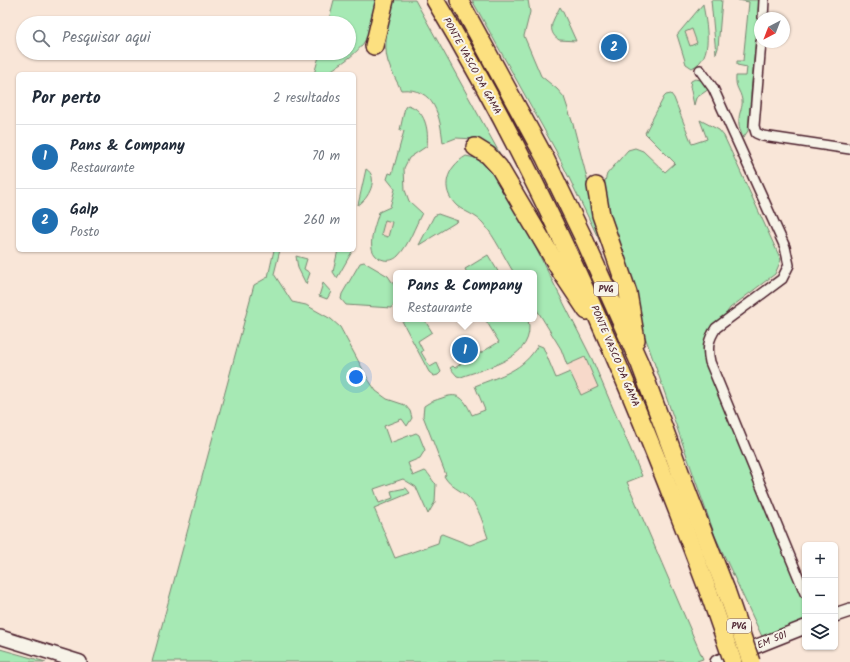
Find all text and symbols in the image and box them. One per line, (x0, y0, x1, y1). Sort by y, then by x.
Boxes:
north arrow (754, 12, 790, 48)
street label: PONTE VASCO DA GAMA (439, 14, 505, 118)
search box (16, 16, 356, 60)
text: Pesquisar aqui (62, 26, 151, 50)
icon: search (30, 27, 52, 49)
pin: 2 (601, 32, 627, 62)
text: Por perto (32, 85, 101, 112)
text: 2 resultados (273, 88, 340, 109)
text: Pans & Company (70, 134, 185, 158)
text: 1 (43, 146, 47, 167)
text: 70 m (312, 146, 340, 167)
text: Restaurante (70, 158, 135, 179)
text: Galp (70, 198, 99, 222)
text: 2 (41, 210, 49, 231)
text: 260 m (303, 210, 340, 231)
text: Posto (70, 222, 99, 243)
popup (393, 270, 537, 322)
text: Pans & Company (408, 274, 522, 298)
road number: PVG (594, 282, 618, 296)
text: Restaurante (408, 298, 472, 319)
street label: PONTE VASCO DA GAMA (586, 303, 644, 409)
pin: 1 (452, 335, 478, 365)
your location (346, 367, 366, 387)
map controls (802, 542, 838, 650)
button: + (802, 542, 838, 578)
button: − (802, 578, 838, 614)
button: layers (802, 614, 838, 650)
road number: PVG (727, 619, 751, 633)
street label: EM 501 (755, 627, 789, 653)

